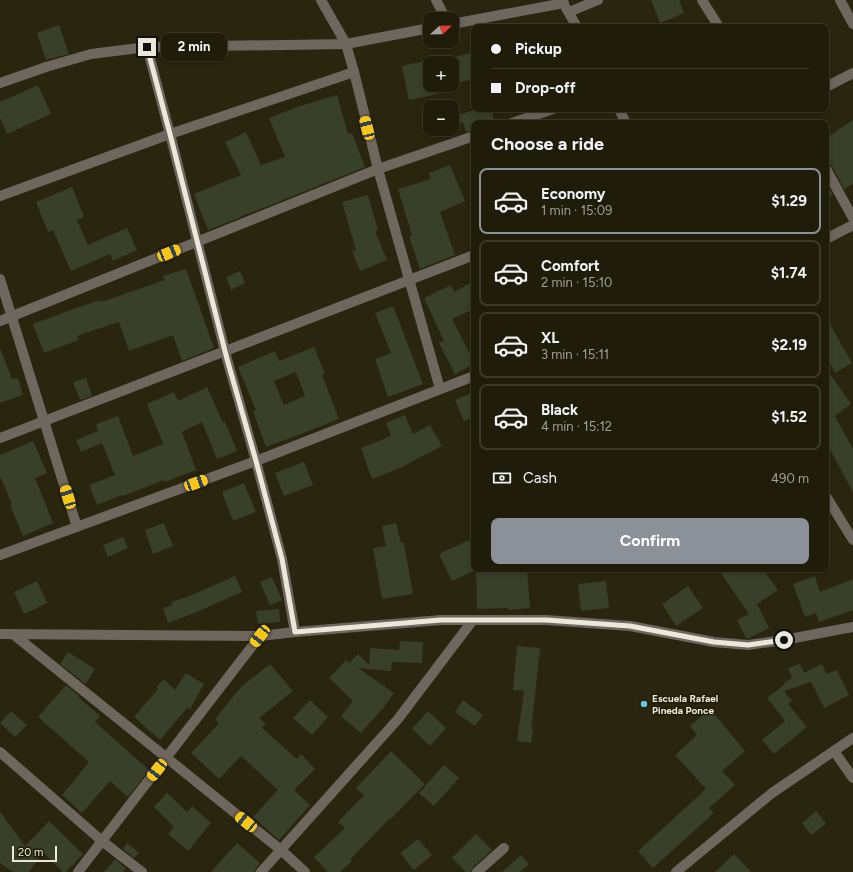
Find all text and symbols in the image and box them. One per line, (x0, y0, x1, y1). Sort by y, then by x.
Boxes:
north arrow (423, 12, 459, 48)
map controls (423, 12, 459, 136)
callout: 2 min (161, 33, 227, 61)
route end (138, 38, 156, 56)
text: 2 min (178, 39, 210, 54)
text: Pickup (515, 40, 562, 58)
button: + (423, 56, 459, 92)
text: Drop-off (515, 79, 576, 97)
button: − (423, 100, 459, 136)
car (358, 115, 376, 141)
text: Choose a ride (491, 133, 604, 155)
icon: car (493, 183, 529, 219)
text: Economy (541, 185, 606, 203)
text: $1.29 (771, 192, 807, 210)
text: 1 min · 15:09 (541, 203, 612, 218)
car (156, 243, 182, 263)
icon: car (493, 255, 529, 291)
text: Comfort (541, 257, 600, 275)
text: $1.74 (771, 264, 807, 282)
text: 2 min · 15:10 (541, 275, 612, 290)
icon: car (493, 327, 529, 363)
text: XL (541, 329, 559, 347)
text: $2.19 (771, 336, 807, 354)
text: 3 min · 15:11 (541, 347, 609, 362)
icon: car (493, 399, 529, 435)
text: Black (541, 401, 578, 419)
text: $1.52 (771, 408, 807, 426)
text: 4 min · 15:12 (541, 419, 612, 434)
icon: cash (491, 467, 513, 489)
text: Cash (523, 469, 557, 487)
text: 490 m (771, 471, 809, 486)
car (183, 473, 209, 493)
car (59, 484, 77, 510)
button: Confirm (491, 518, 809, 564)
car (248, 623, 272, 649)
route start (775, 631, 793, 649)
place label: Escuela Rafael Pineda Ponce (652, 692, 718, 717)
marker: Escuela Rafael Pineda Ponce (639, 699, 649, 709)
car (145, 757, 169, 783)
car (233, 810, 259, 834)
scale bar (12, 844, 57, 863)
text: 20 m (18, 846, 43, 859)

